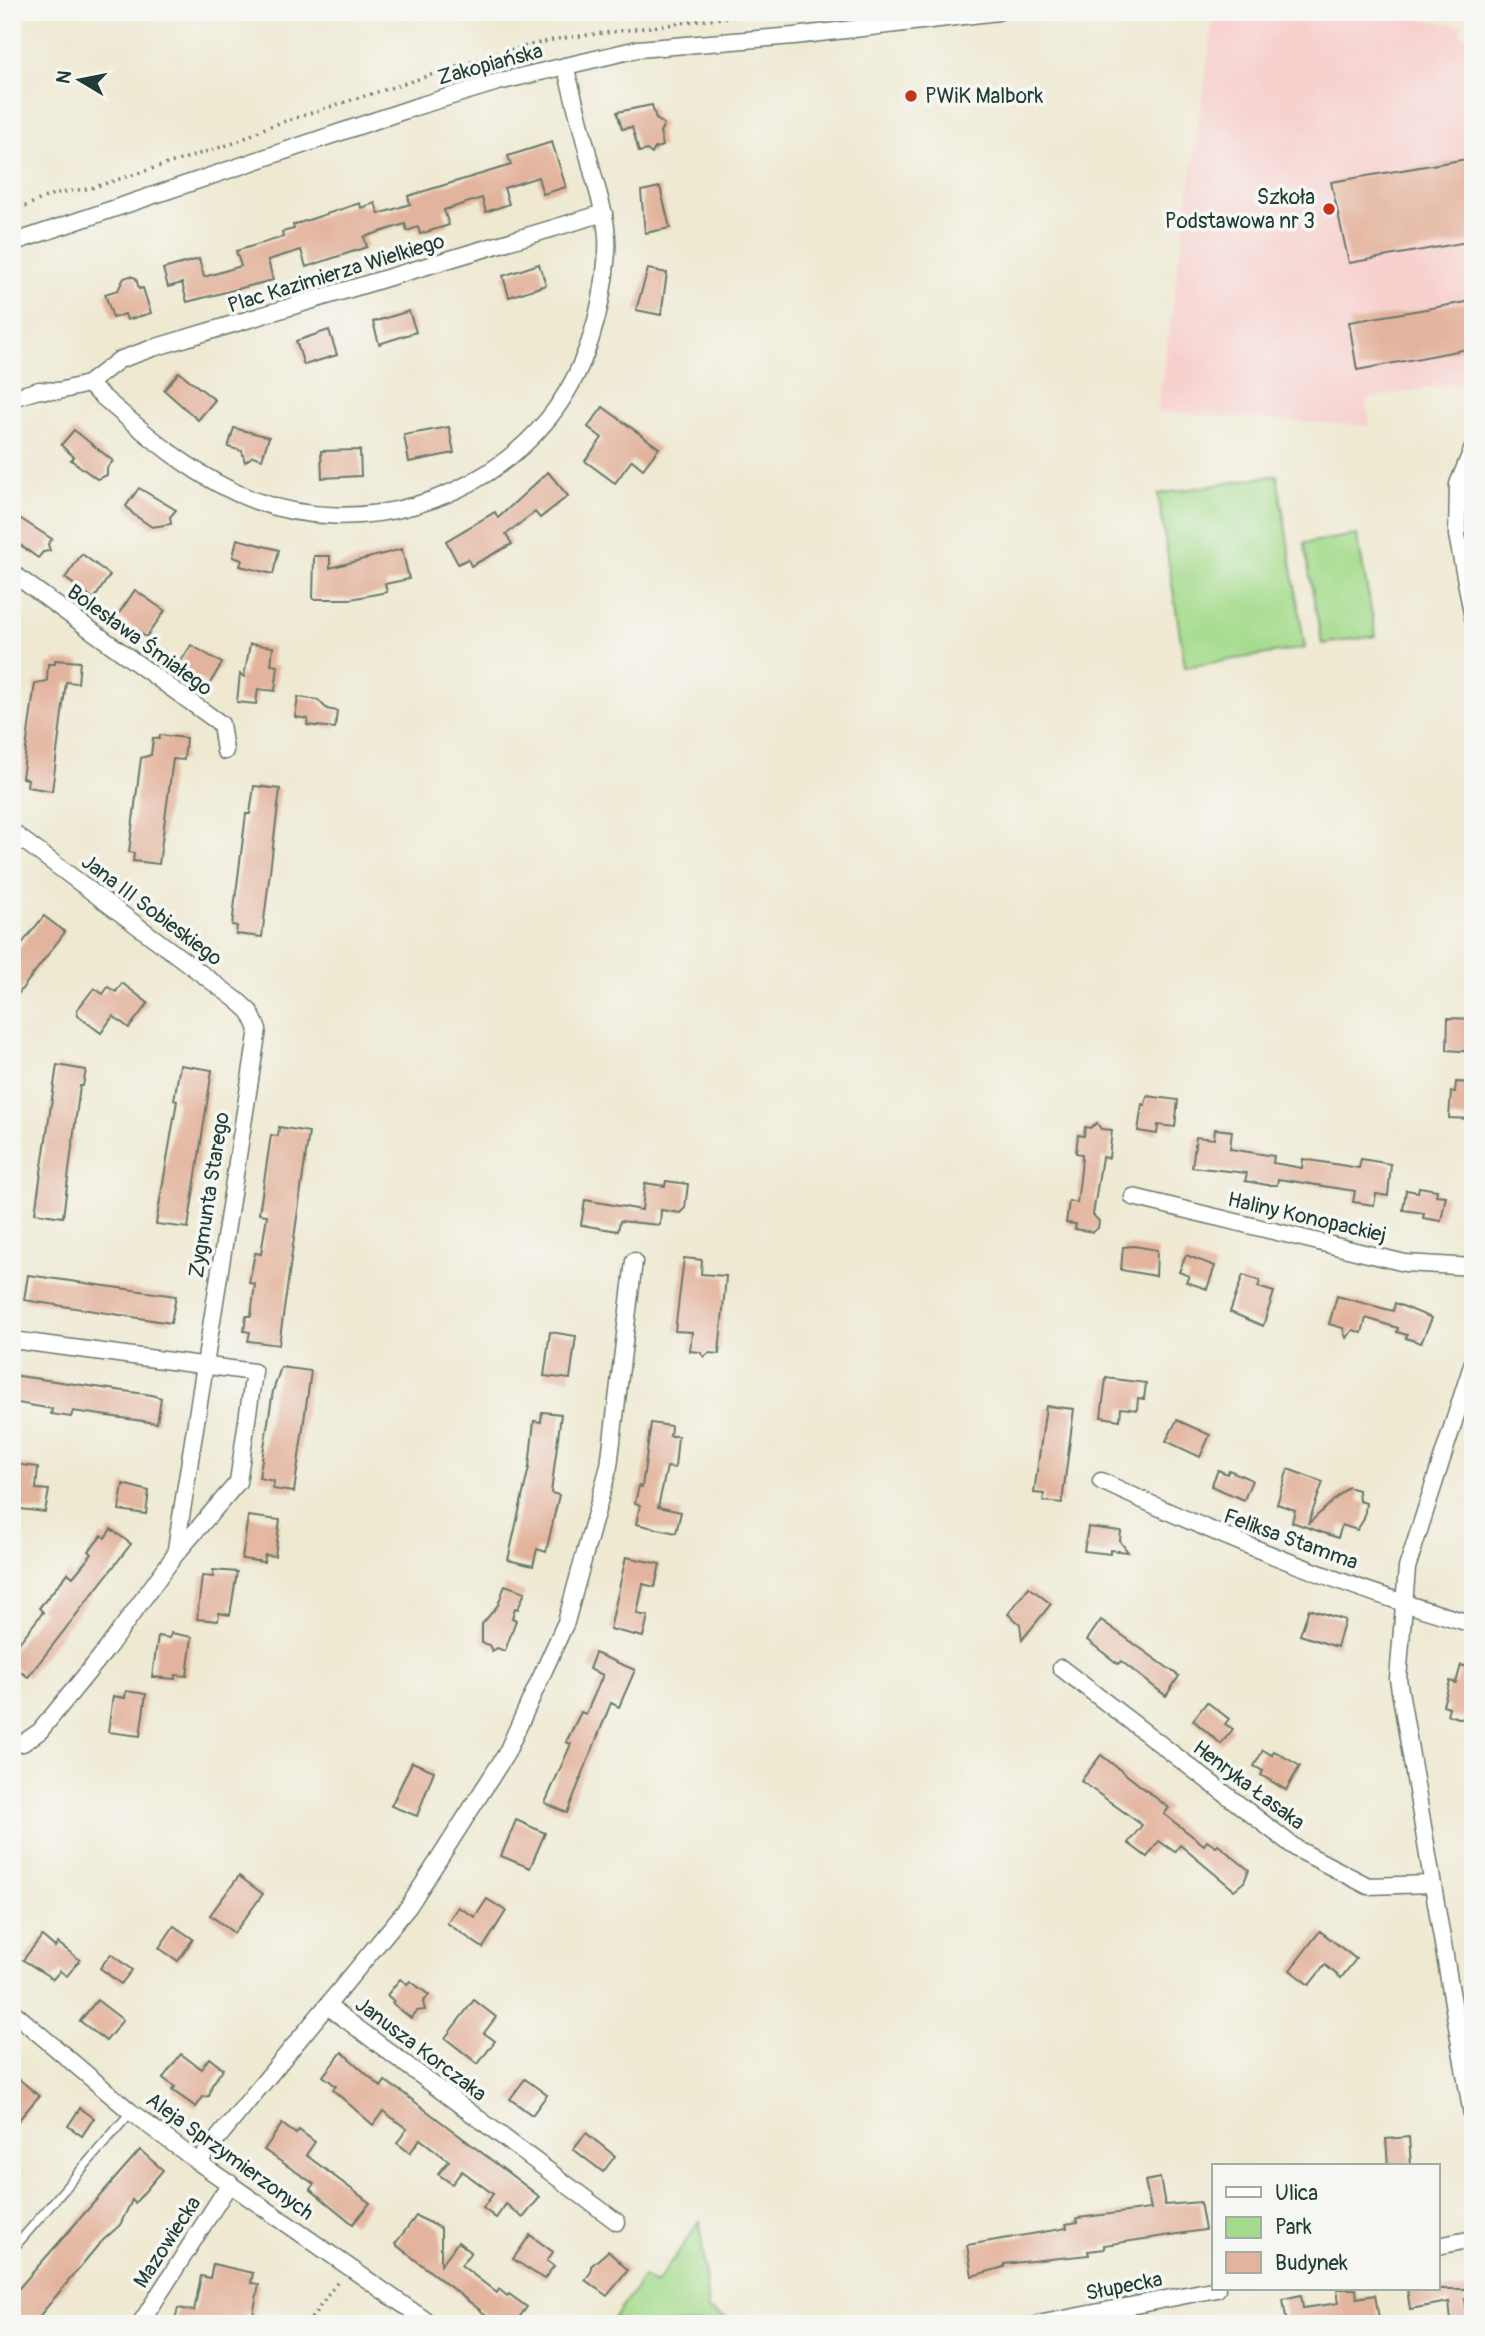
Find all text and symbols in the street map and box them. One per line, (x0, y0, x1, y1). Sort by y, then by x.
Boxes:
street label: Zakopiańska (435, 37, 546, 91)
north arrow (46, 46, 116, 116)
text: N (51, 69, 77, 86)
place label: PWiK Malbork (925, 83, 1043, 110)
marker: PWiK Malbork (903, 88, 919, 104)
place label: Szkoła Podstawowa nr 3 (1165, 184, 1315, 235)
marker: Szkoła Podstawowa nr 3 (1321, 201, 1337, 217)
street label: Plac Kazimierza Wielkiego (224, 228, 448, 319)
street label: Bolesława Śmiałego (62, 579, 218, 702)
street label: Jana III Sobieskiego (76, 849, 228, 972)
street label: Zygmunta Starego (183, 1110, 236, 1280)
street label: Haliny Konopackiej (1225, 1186, 1389, 1249)
street label: Feliksa Stamma (1220, 1503, 1362, 1576)
street label: Henryka Łasaka (1187, 1735, 1310, 1836)
street label: Janusza Korczaka (350, 1991, 492, 2108)
street label: Aleja Sprzymierzonych (141, 2086, 319, 2226)
legend (1212, 2164, 1440, 2290)
text: Ulica (1275, 2180, 1318, 2207)
street label: Mazowiecka (128, 2191, 207, 2293)
text: Park (1275, 2214, 1312, 2241)
text: Budynek (1275, 2250, 1348, 2277)
street label: Słupecka (1084, 2266, 1165, 2307)

